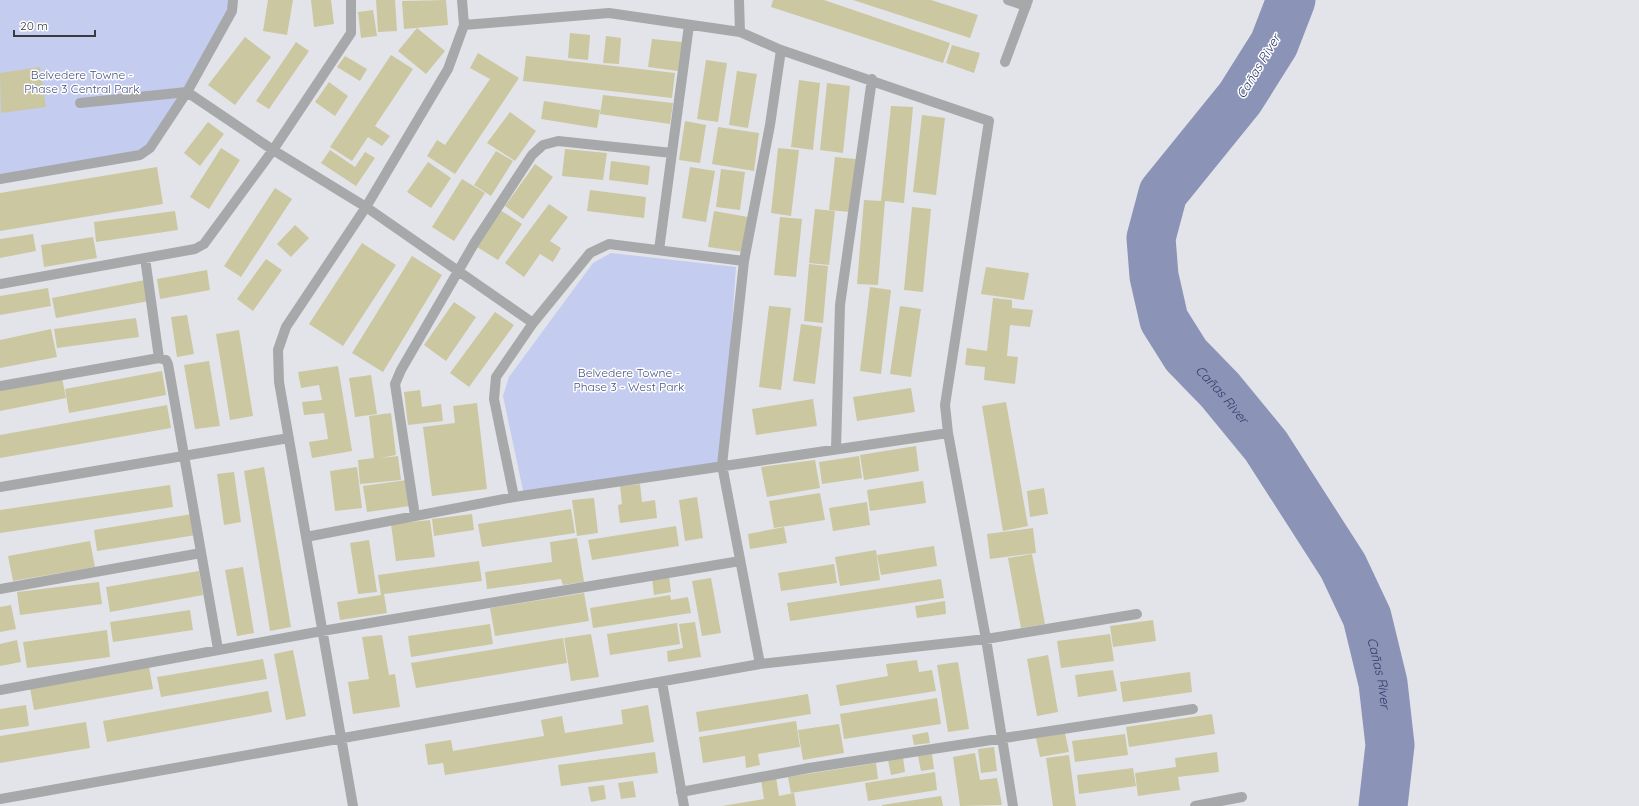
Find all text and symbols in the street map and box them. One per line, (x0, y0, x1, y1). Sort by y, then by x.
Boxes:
scale bar (14, 12, 95, 38)
text: 20 m (20, 18, 48, 33)
water label: Cañas River (1233, 29, 1284, 101)
park label: Belvedere Towne - Phase 3 Central Park (24, 67, 140, 96)
water label: Cañas River (1192, 362, 1253, 428)
park label: Belvedere Towne - Phase 3 - West Park (573, 365, 685, 394)
water label: Cañas River (1364, 636, 1394, 711)

